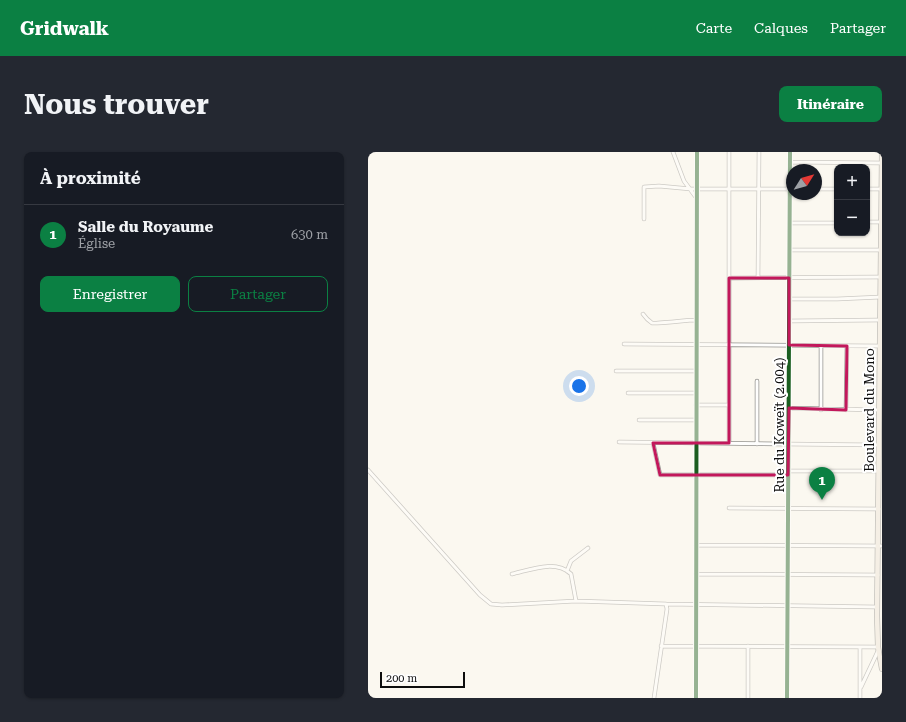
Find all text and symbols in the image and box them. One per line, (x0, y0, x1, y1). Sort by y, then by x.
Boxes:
text: Gridwalk (20, 17, 109, 40)
text: Carte (696, 20, 732, 36)
text: Calques (754, 20, 808, 36)
text: Partager (830, 20, 886, 36)
button: Itinéraire (779, 86, 882, 122)
text: Nous trouver (24, 88, 209, 121)
north arrow (786, 164, 822, 200)
map controls (834, 164, 870, 236)
button: + (834, 164, 870, 200)
text: À proximité (40, 168, 141, 188)
button: − (834, 200, 870, 236)
text: Salle du Royaume (78, 218, 213, 236)
text: 1 (49, 227, 57, 242)
text: 630 m (291, 227, 328, 242)
text: Église (78, 236, 115, 251)
button: Enregistrer (40, 276, 180, 312)
button: Partager (188, 276, 328, 312)
street label: Boulevard du Mono (862, 348, 877, 472)
street label: Rue du Koweït (2.004) (772, 358, 787, 492)
your location (569, 376, 589, 396)
pin: 1 (809, 467, 835, 500)
scale bar (380, 670, 465, 689)
text: 200 m (386, 672, 417, 685)

